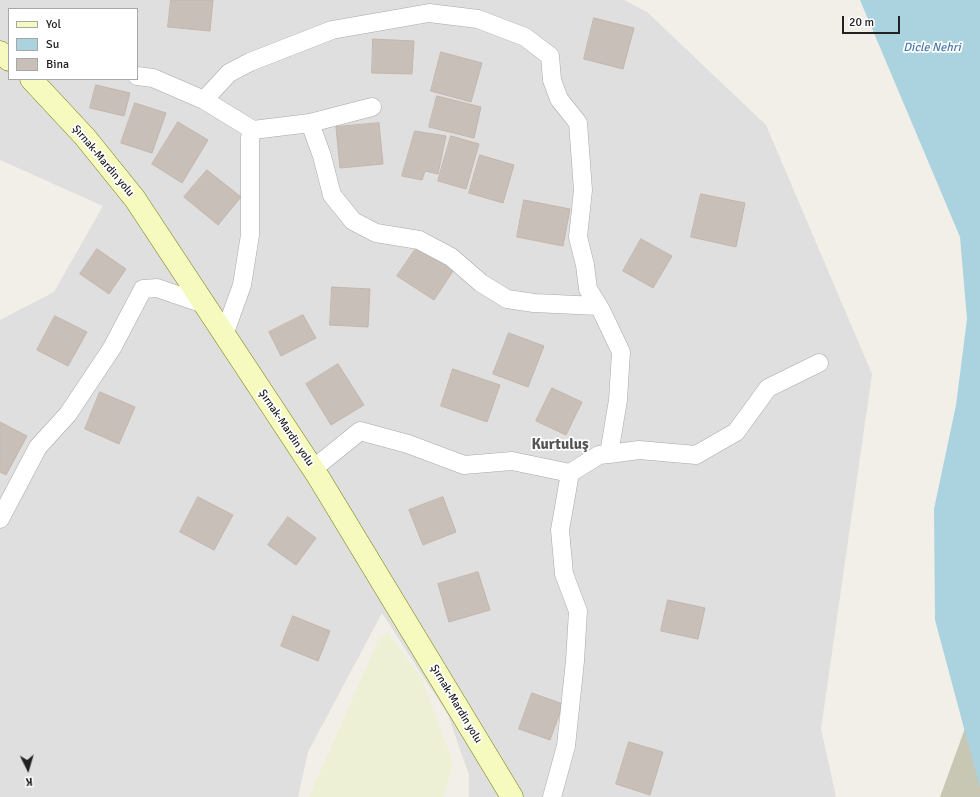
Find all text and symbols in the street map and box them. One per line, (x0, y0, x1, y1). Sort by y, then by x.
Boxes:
legend (8, 8, 138, 80)
scale bar (844, 8, 902, 34)
text: 20 m (849, 15, 874, 30)
text: Yol (46, 17, 61, 32)
text: Su (46, 37, 59, 52)
water label: Dicle Nehri (903, 41, 961, 55)
text: Bina (46, 57, 69, 72)
street label: Şırnak-Mardin yolu (69, 123, 137, 199)
street label: Şırnak-Mardin yolu (256, 387, 316, 469)
district label: Kurtuluş (531, 436, 589, 454)
street label: Şırnak-Mardin yolu (427, 662, 485, 746)
north arrow (8, 749, 48, 789)
text: K (25, 775, 33, 788)

